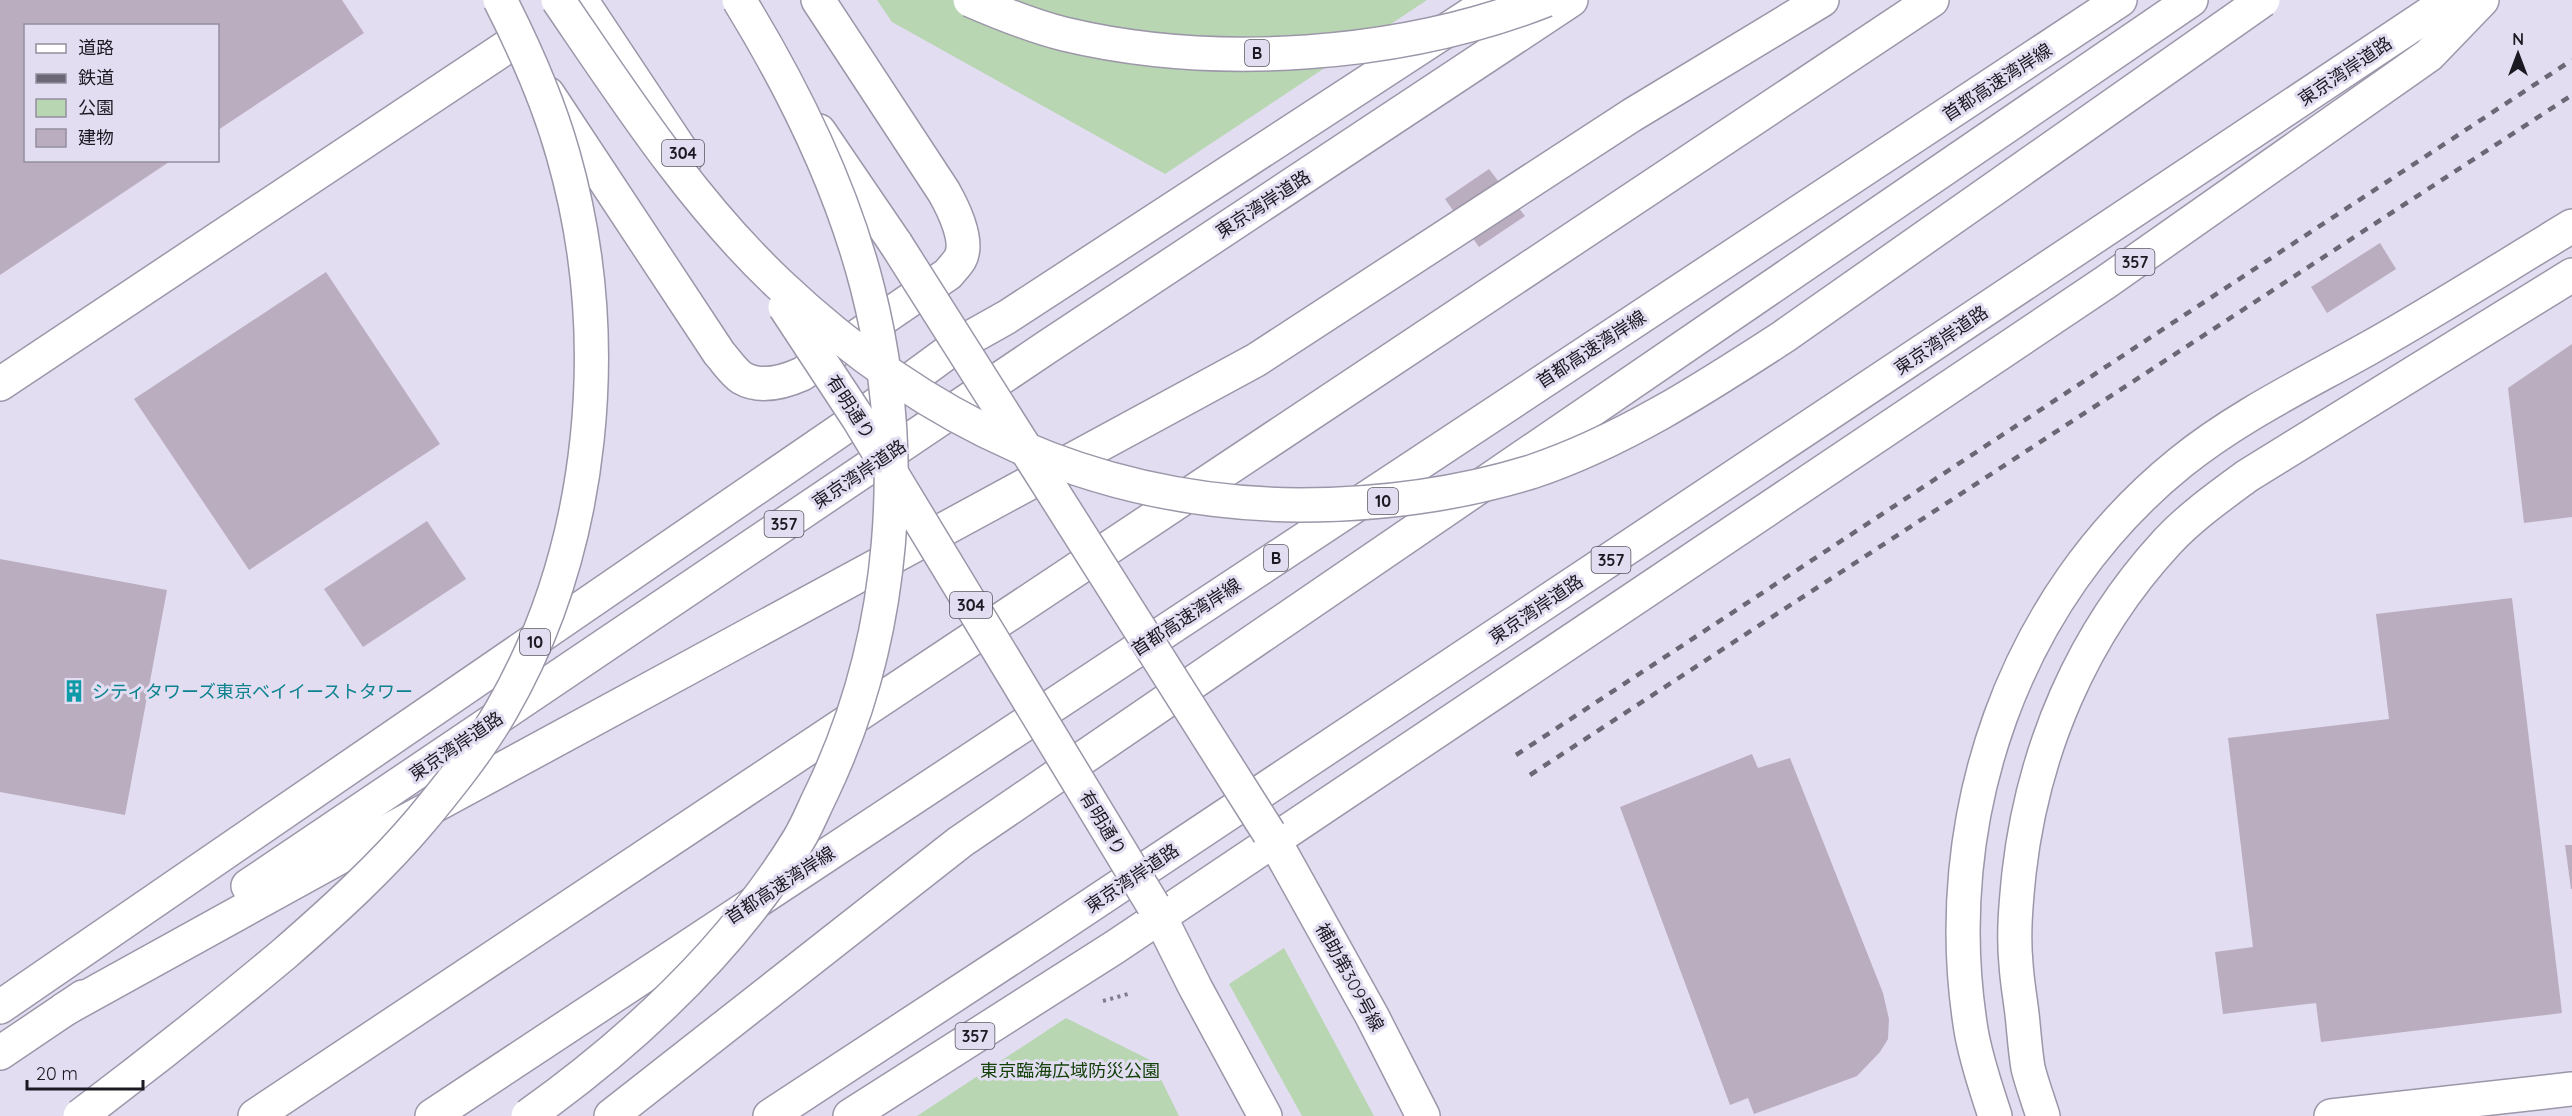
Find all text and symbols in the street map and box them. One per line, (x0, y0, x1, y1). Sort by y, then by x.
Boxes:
legend (24, 24, 219, 162)
north arrow (2488, 24, 2548, 84)
text: N (2512, 29, 2524, 49)
street label: 東京湾岸道路 (2294, 31, 2396, 111)
text: 道路 (78, 36, 114, 59)
street label: 首都高速湾岸線 (1938, 38, 2056, 126)
road number: B (1245, 40, 1269, 66)
text: 鉄道 (78, 66, 114, 89)
text: 公園 (78, 96, 114, 119)
text: 建物 (78, 126, 114, 149)
road number: 304 (662, 140, 704, 166)
street label: 東京湾岸道路 (1211, 165, 1315, 243)
road number: 357 (2116, 249, 2154, 275)
street label: 東京湾岸道路 (1890, 300, 1992, 380)
street label: 首都高速湾岸線 (1532, 305, 1650, 393)
street label: 有明通り (822, 371, 880, 443)
street label: 東京湾岸道路 (808, 434, 910, 514)
road number: 10 (1368, 488, 1398, 514)
road number: 357 (764, 511, 804, 537)
road number: B (1264, 545, 1288, 571)
road number: 357 (1592, 547, 1630, 573)
street label: 東京湾岸道路 (1485, 569, 1587, 649)
street label: 首都高速湾岸線 (1127, 573, 1245, 661)
road number: 304 (950, 592, 992, 618)
road number: 10 (520, 629, 550, 655)
building icon: シティタワーズ東京ベイイーストタワー (61, 678, 87, 704)
place label: シティタワーズ東京ベイイーストタワー (92, 680, 413, 703)
street label: 東京湾岸道路 (405, 706, 507, 786)
street label: 有明通り (1075, 786, 1131, 860)
street label: 東京湾岸道路 (1081, 838, 1183, 918)
street label: 首都高速湾岸線 (721, 841, 839, 929)
street label: 補助第309号線 (1311, 919, 1389, 1035)
road number: 357 (956, 1023, 994, 1049)
scale bar (27, 1053, 142, 1091)
park label: 東京臨海広域防災公園 (980, 1059, 1160, 1082)
text: 20 m (36, 1062, 78, 1085)

